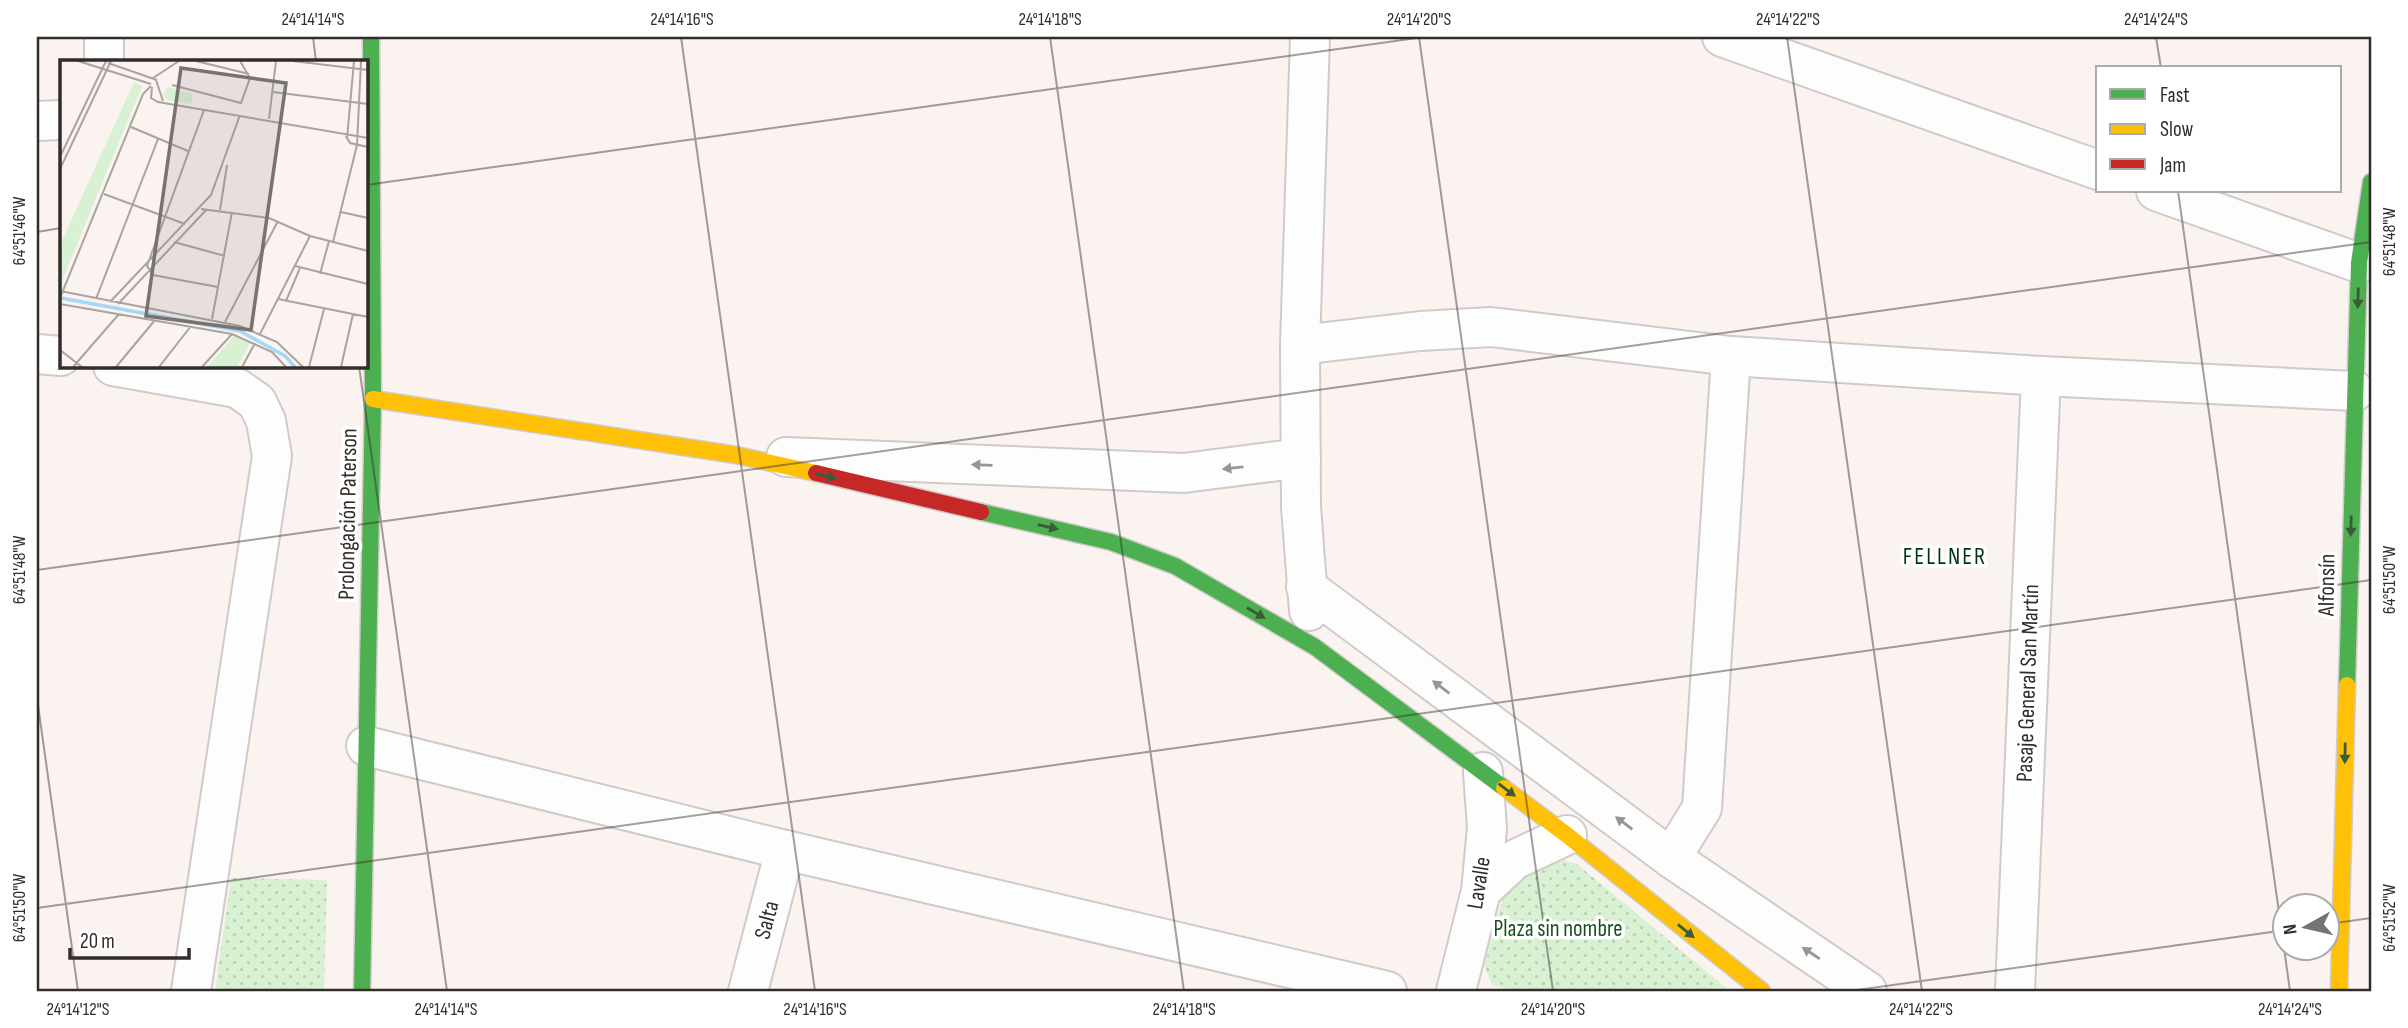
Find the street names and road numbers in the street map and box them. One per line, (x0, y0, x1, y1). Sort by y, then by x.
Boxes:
street label: Prolongación Paterson (333, 428, 363, 600)
street label: Alfonsín (2312, 554, 2342, 617)
street label: Pasaje General San Martín (2011, 584, 2045, 782)
street label: Lavalle (1461, 855, 1497, 911)
street label: Salta (748, 898, 786, 942)

